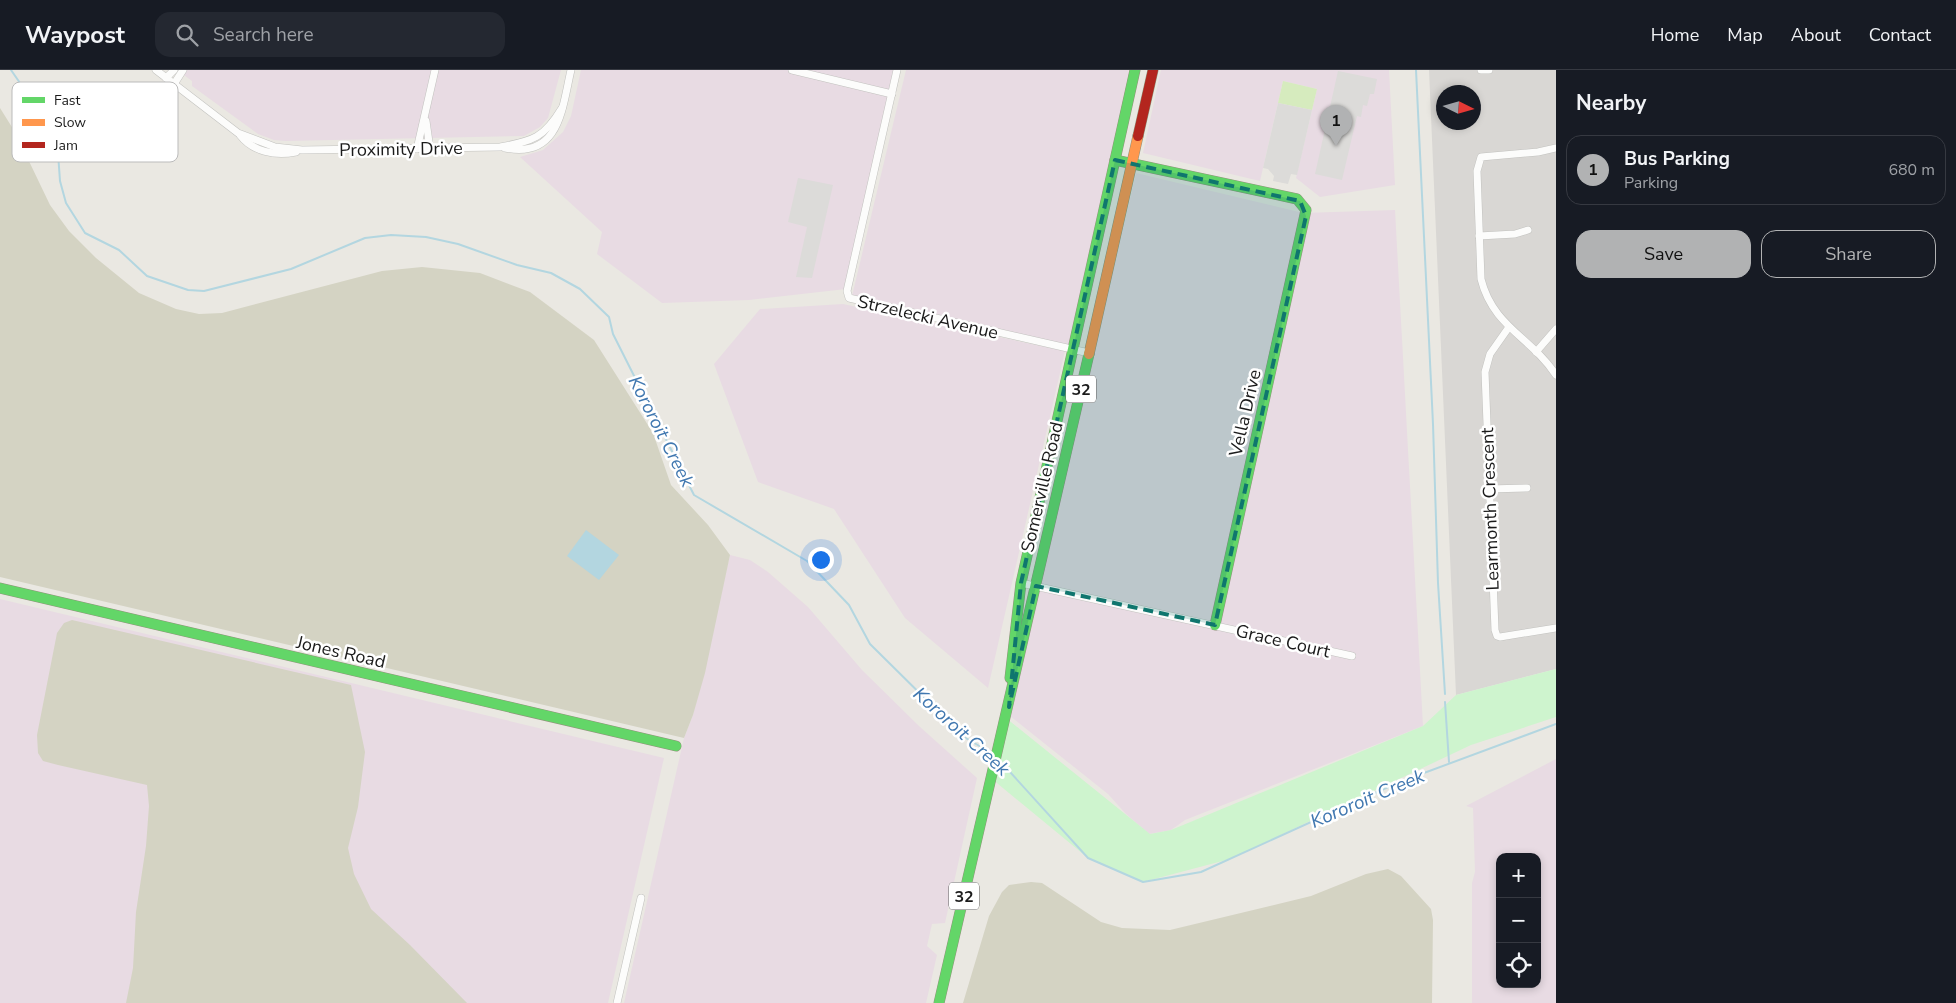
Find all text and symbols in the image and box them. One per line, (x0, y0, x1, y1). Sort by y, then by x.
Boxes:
search box (155, 12, 505, 57)
text: Waypost (25, 19, 125, 51)
icon: search (173, 21, 201, 49)
text: Search here (213, 22, 314, 48)
text: Home (1651, 23, 1699, 47)
text: Map (1727, 23, 1763, 47)
text: About (1791, 23, 1841, 47)
text: Contact (1869, 23, 1931, 47)
legend (12, 82, 178, 162)
north arrow (1436, 85, 1481, 130)
text: Nearby (1576, 89, 1646, 117)
text: Fast (54, 91, 80, 110)
pin: 1 (1320, 105, 1352, 146)
text: Slow (54, 113, 86, 132)
text: Jam (53, 136, 78, 155)
street label: Proximity Drive (339, 136, 463, 162)
text: Bus Parking (1624, 146, 1730, 172)
text: 1 (1588, 159, 1598, 181)
text: 680 m (1888, 159, 1935, 181)
text: Parking (1624, 172, 1678, 194)
button: Save (1576, 230, 1751, 278)
button: Share (1761, 230, 1936, 278)
street label: Strzelecki Avenue (855, 289, 1001, 345)
street label: Vella Drive (1223, 367, 1267, 460)
water label: Kororoit Creek (622, 371, 701, 492)
road number: 32 (1066, 376, 1096, 402)
street label: Somerville Road (1015, 419, 1069, 555)
street label: Learmonth Crescent (1475, 426, 1505, 591)
your location (808, 547, 834, 573)
street label: Grace Court (1233, 618, 1333, 664)
street label: Jones Road (293, 630, 388, 674)
water label: Kororoit Creek (907, 681, 1016, 782)
water label: Kororoit Creek (1306, 763, 1429, 835)
map controls (1496, 853, 1541, 988)
button: + (1496, 853, 1541, 898)
road number: 32 (949, 882, 979, 909)
button: − (1496, 898, 1541, 943)
button: locate (1496, 943, 1541, 988)

